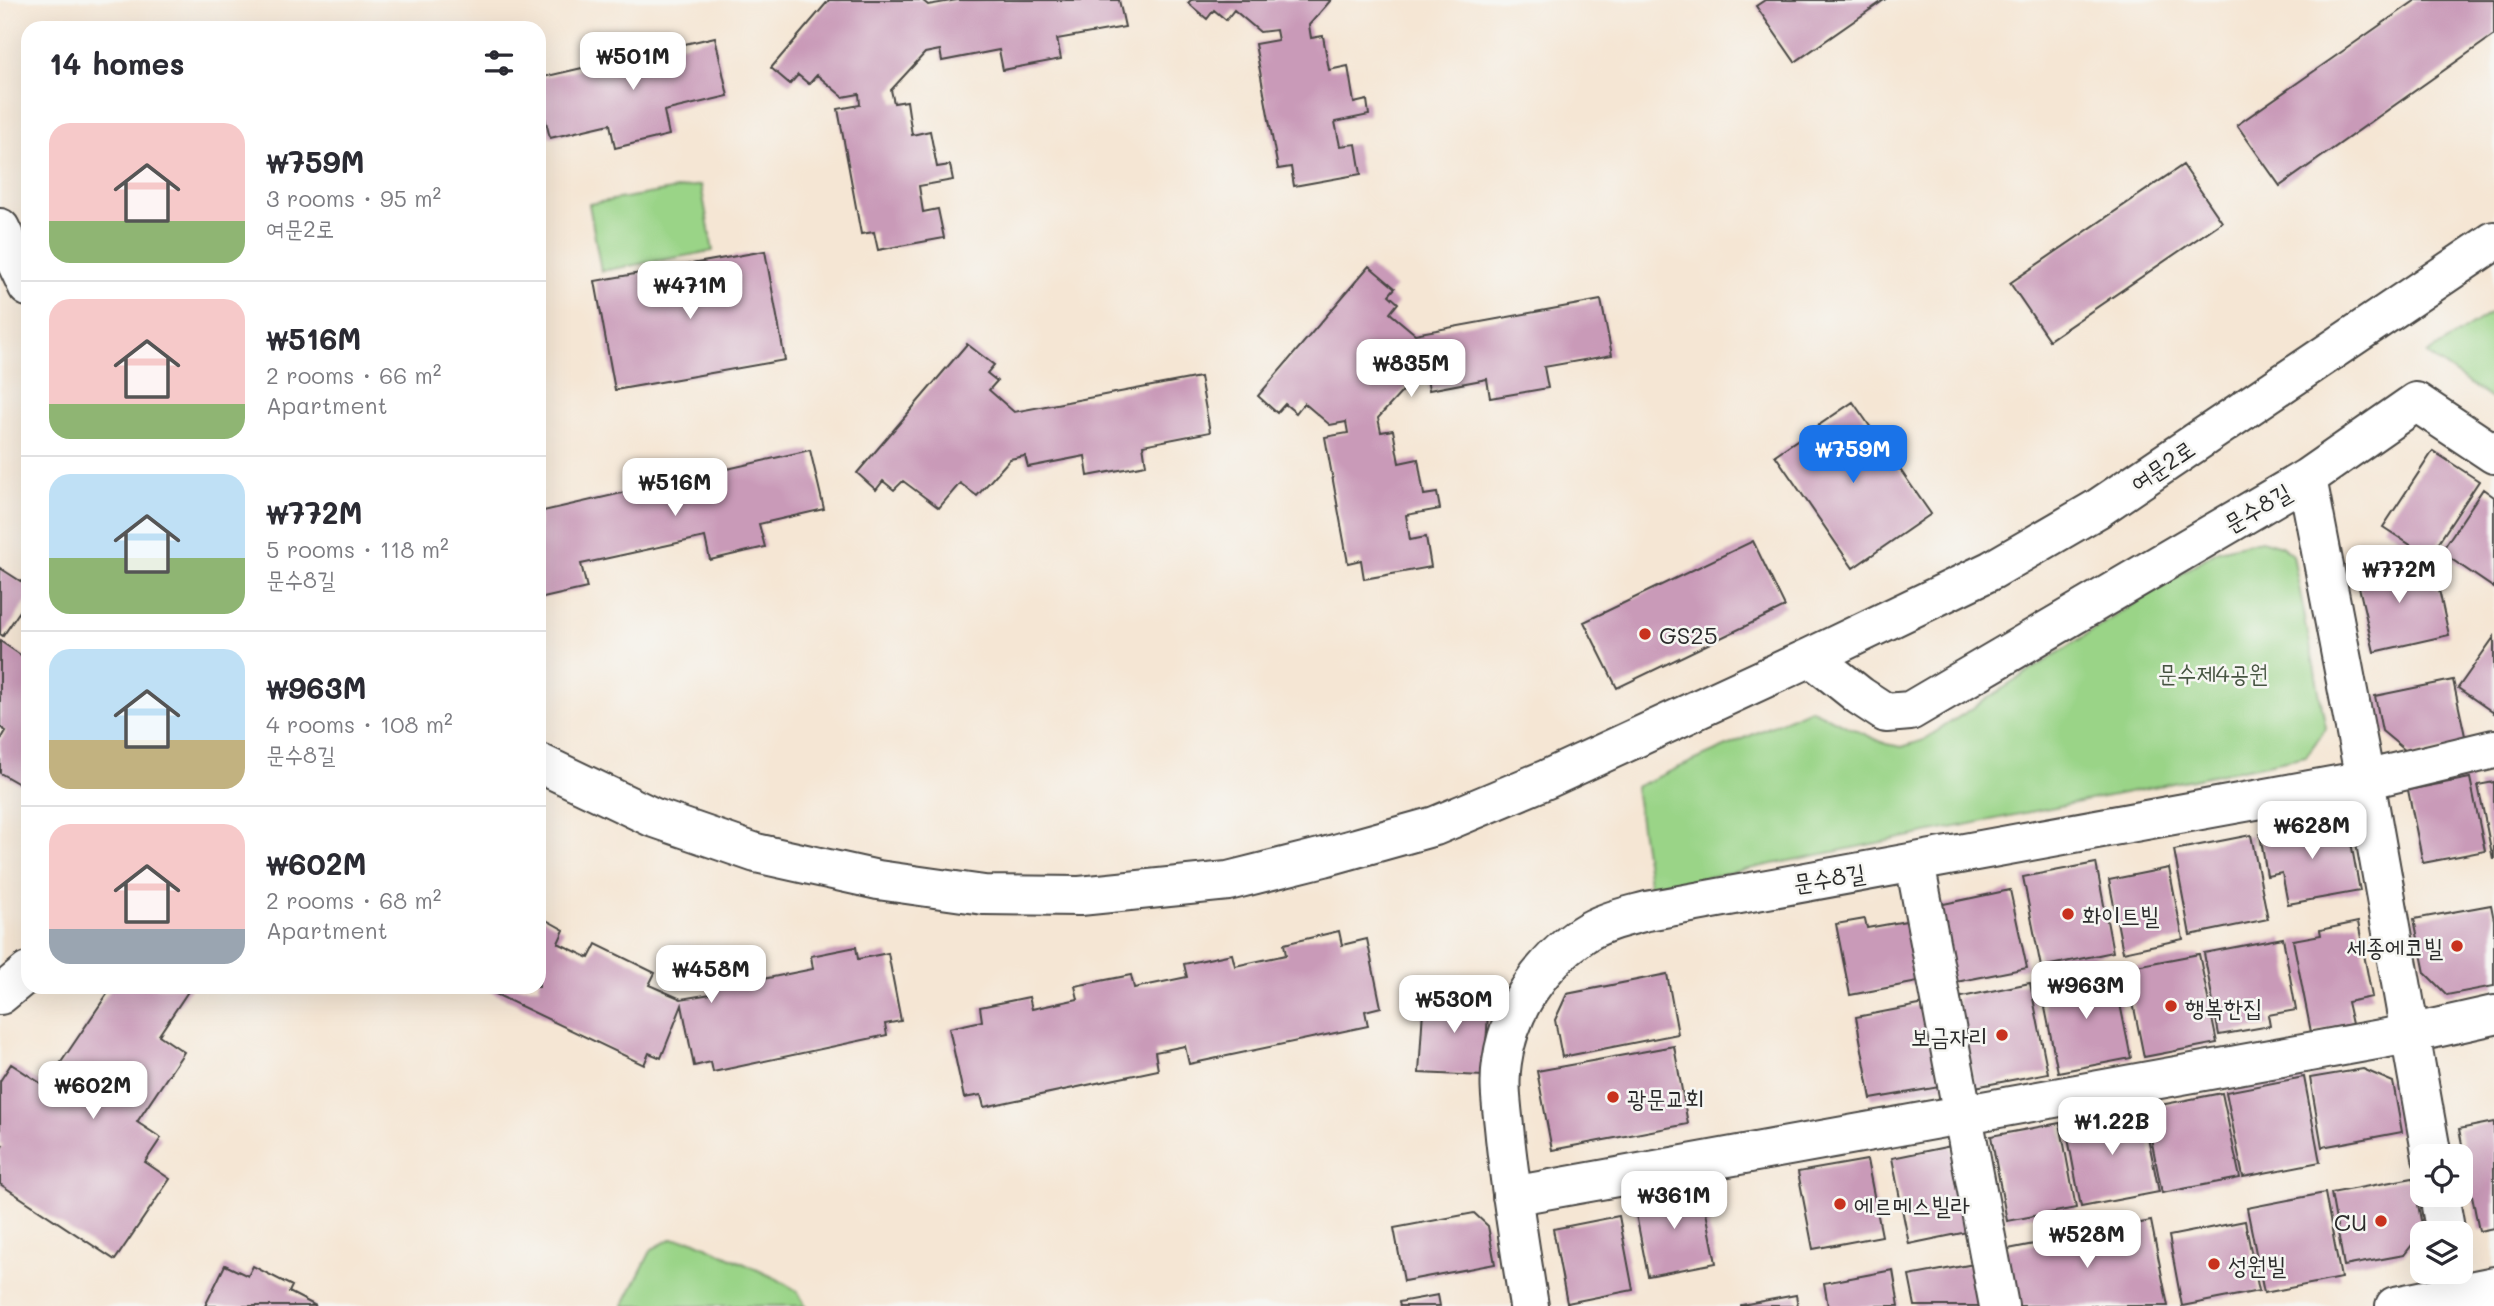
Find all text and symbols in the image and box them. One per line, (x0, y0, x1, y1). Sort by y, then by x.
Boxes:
pin: ₩501M (584, 32, 682, 92)
text: ₩501M (596, 40, 670, 70)
text: 14 homes (49, 43, 185, 83)
icon: filters (480, 44, 518, 82)
text: ₩759M (266, 141, 365, 181)
icon: home (105, 151, 189, 235)
text: 3 rooms · 95 m² (266, 183, 441, 213)
text: 여문2로 (266, 213, 334, 243)
pin: ₩471M (641, 262, 739, 321)
text: ₩471M (653, 269, 727, 299)
text: ₩516M (266, 318, 362, 358)
icon: home (105, 327, 189, 411)
pin: ₩835M (1362, 340, 1460, 399)
text: ₩835M (1372, 347, 1450, 377)
text: 2 rooms · 66 m² (266, 360, 441, 390)
text: Apartment (266, 390, 388, 420)
pin: ₩759M (1804, 426, 1902, 485)
street label: 여문2로 (2124, 432, 2200, 498)
text: ₩759M (1815, 433, 1891, 463)
pin: ₩516M (626, 458, 724, 518)
text: ₩516M (638, 466, 712, 496)
street label: 문수8길 (2218, 475, 2296, 539)
text: ₩772M (266, 492, 363, 532)
icon: home (105, 502, 189, 586)
text: 5 rooms · 118 m² (266, 534, 449, 564)
pin: ₩772M (2350, 546, 2448, 605)
text: ₩772M (2362, 553, 2436, 583)
text: 문수8길 (266, 564, 335, 594)
place label: GS25 (1659, 619, 1718, 650)
marker: GS25 (1637, 626, 1653, 642)
park label: 문수제4공원 (2158, 657, 2268, 688)
text: ₩963M (266, 667, 367, 707)
icon: home (105, 677, 189, 761)
text: 4 rooms · 108 m² (266, 709, 453, 739)
text: 문수8길 (266, 739, 335, 769)
pin: ₩628M (2263, 802, 2361, 861)
text: ₩628M (2274, 809, 2350, 839)
text: ₩602M (266, 843, 367, 883)
icon: home (105, 852, 189, 936)
street label: 문수8길 (1791, 856, 1867, 898)
text: 2 rooms · 68 m² (266, 885, 441, 915)
place label: 화이트빌 (2082, 899, 2160, 930)
marker: 화이트빌 (2060, 906, 2076, 922)
text: Apartment (266, 915, 388, 945)
place label: 세종에코빌 (2346, 931, 2444, 962)
marker: 세종에코빌 (2449, 938, 2465, 954)
pin: ₩458M (662, 946, 760, 1005)
text: ₩458M (672, 953, 750, 983)
pin: ₩963M (2037, 962, 2135, 1021)
text: ₩963M (2047, 969, 2125, 999)
pin: ₩530M (1405, 976, 1503, 1035)
text: ₩530M (1415, 983, 1493, 1013)
place label: 행복한집 (2185, 991, 2262, 1022)
marker: 행복한집 (2163, 998, 2179, 1014)
place label: 보금자리 (1911, 1020, 1988, 1051)
marker: 보금자리 (1994, 1027, 2010, 1043)
pin: ₩602M (44, 1062, 142, 1121)
text: ₩602M (54, 1069, 132, 1099)
place label: 광문교회 (1627, 1082, 1704, 1113)
marker: 광문교회 (1605, 1089, 1621, 1105)
pin: ₩1.22B (2055, 1098, 2169, 1157)
text: ₩1.22B (2074, 1105, 2150, 1135)
map controls (2410, 1144, 2473, 1284)
button: locate (2410, 1144, 2473, 1207)
pin: ₩361M (1625, 1172, 1723, 1231)
text: ₩361M (1637, 1179, 1711, 1209)
place label: 에르메스빌라 (1854, 1189, 1970, 1220)
marker: 에르메스빌라 (1832, 1196, 1848, 1212)
place label: CU (2334, 1206, 2367, 1237)
pin: ₩528M (2038, 1210, 2136, 1270)
marker: CU (2373, 1213, 2389, 1229)
text: ₩528M (2049, 1218, 2125, 1248)
button: layers (2410, 1221, 2473, 1284)
place label: 성원빌 (2228, 1249, 2287, 1280)
marker: 성원빌 (2206, 1256, 2222, 1272)

